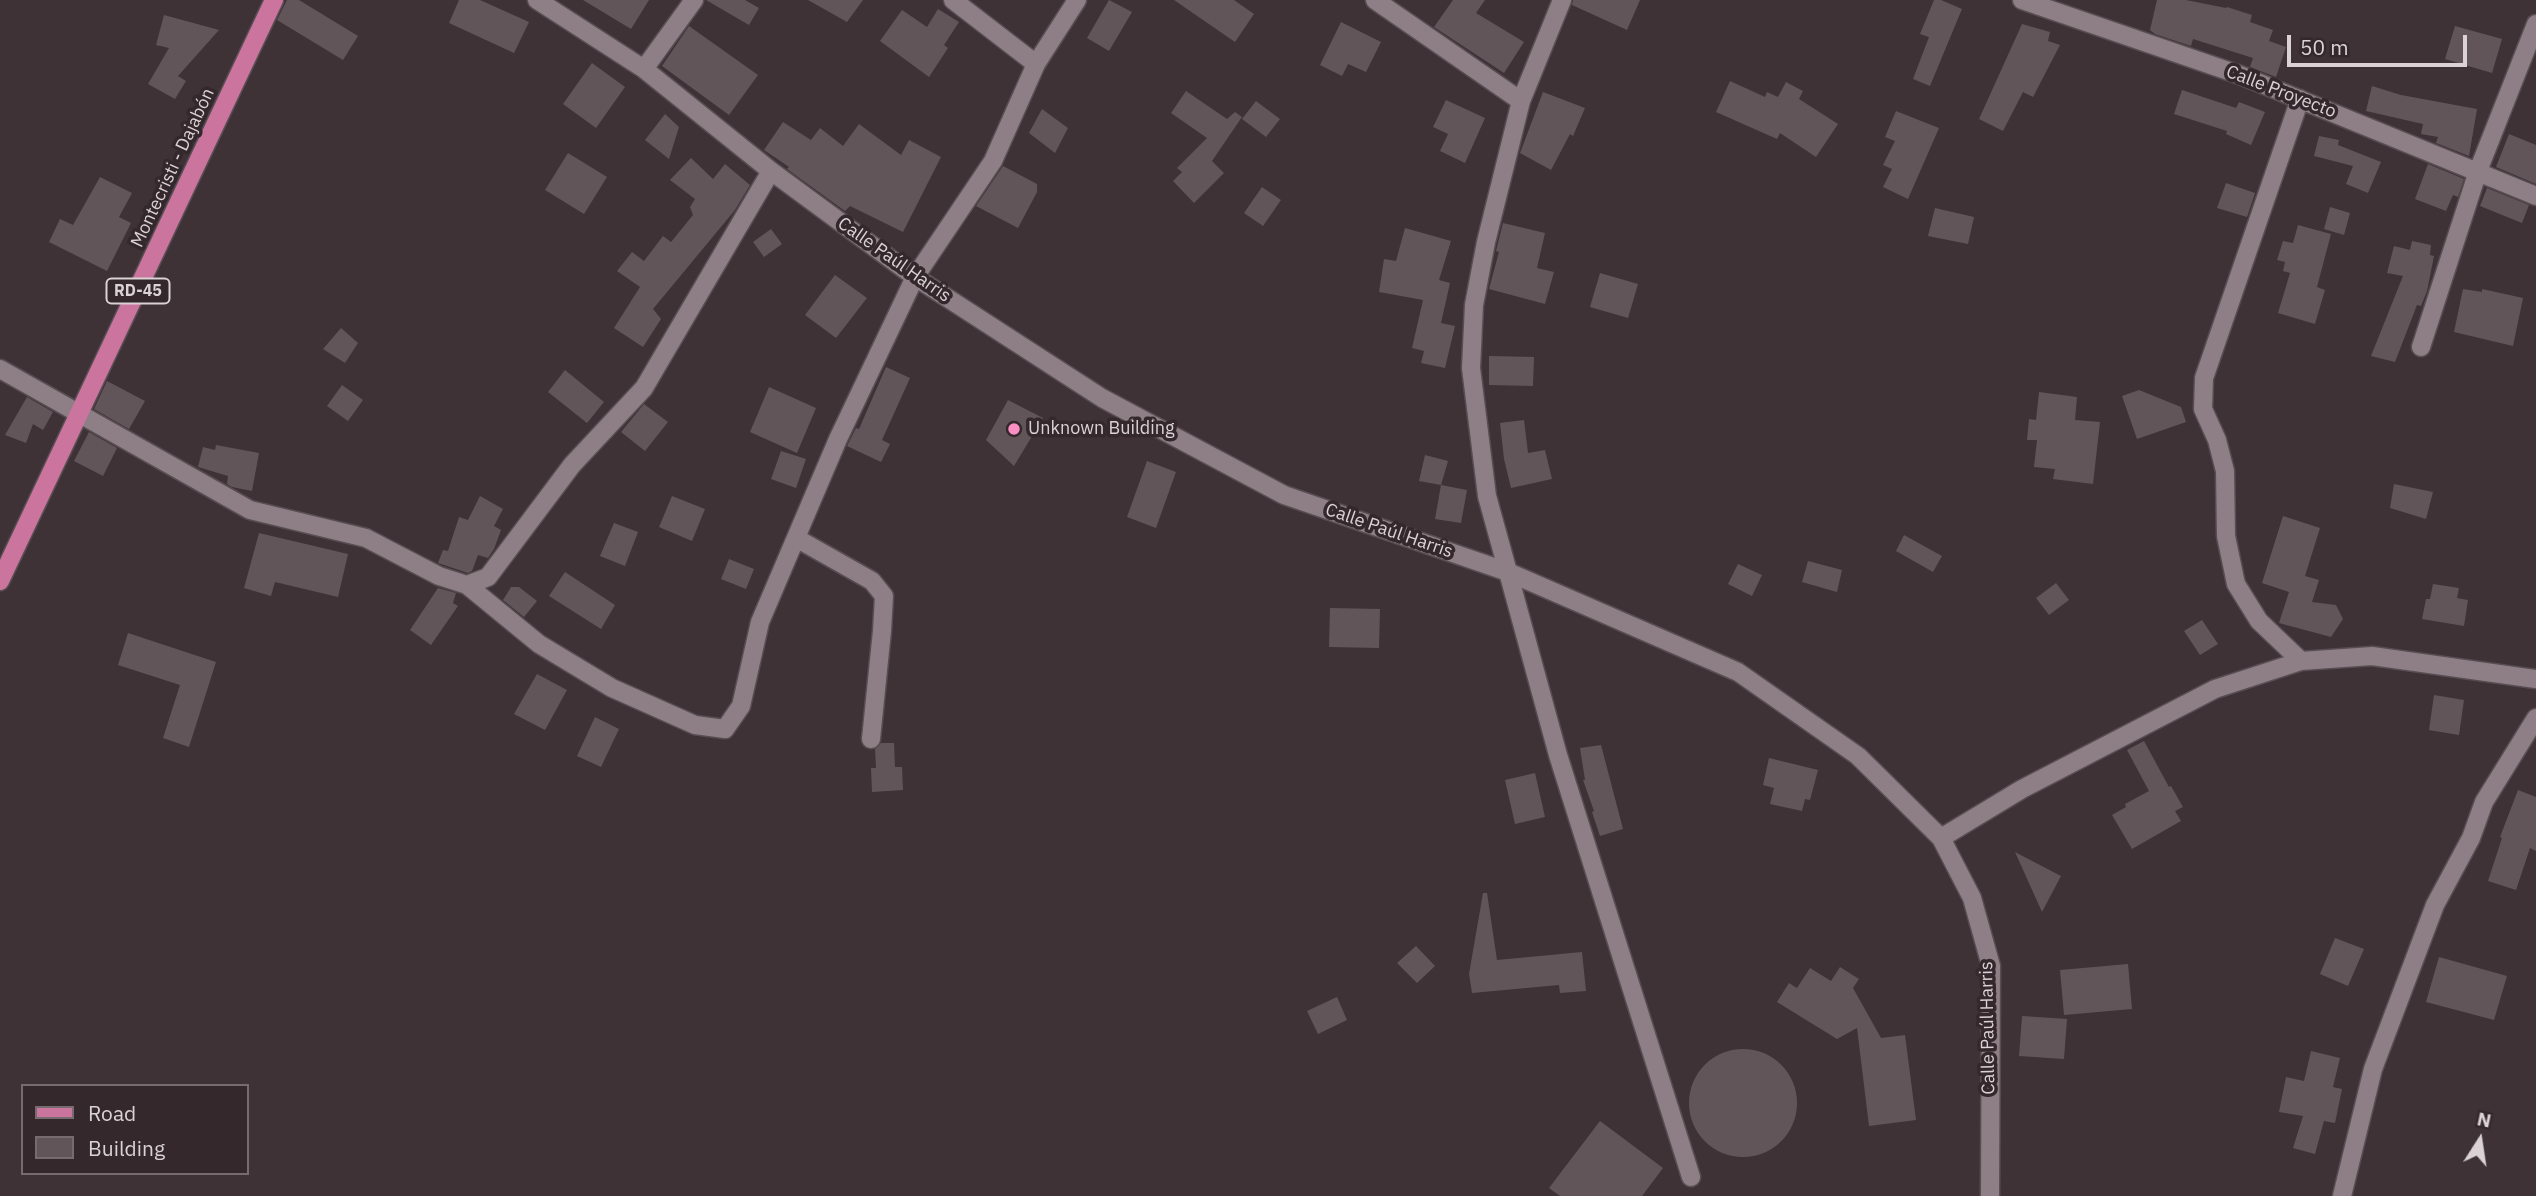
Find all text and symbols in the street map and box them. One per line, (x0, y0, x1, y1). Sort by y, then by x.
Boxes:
scale bar (2291, 21, 2471, 65)
text: 50 m (2300, 33, 2349, 61)
street label: Calle Proyecto (2223, 61, 2339, 123)
street label: Montecristi - Dajabón (127, 85, 219, 251)
street label: Calle Paúl Harris (833, 213, 955, 307)
road number: RD-45 (106, 278, 170, 304)
place label: Unknown Building (1028, 418, 1174, 440)
marker: Unknown Building (1006, 421, 1022, 437)
street label: Calle Paúl Harris (1323, 499, 1455, 563)
street label: Calle Paúl Harris (1976, 961, 2000, 1095)
legend (21, 1084, 248, 1175)
text: Road (88, 1099, 136, 1127)
north arrow (2445, 1105, 2515, 1175)
text: N (2475, 1106, 2494, 1133)
text: Building (88, 1134, 165, 1162)

